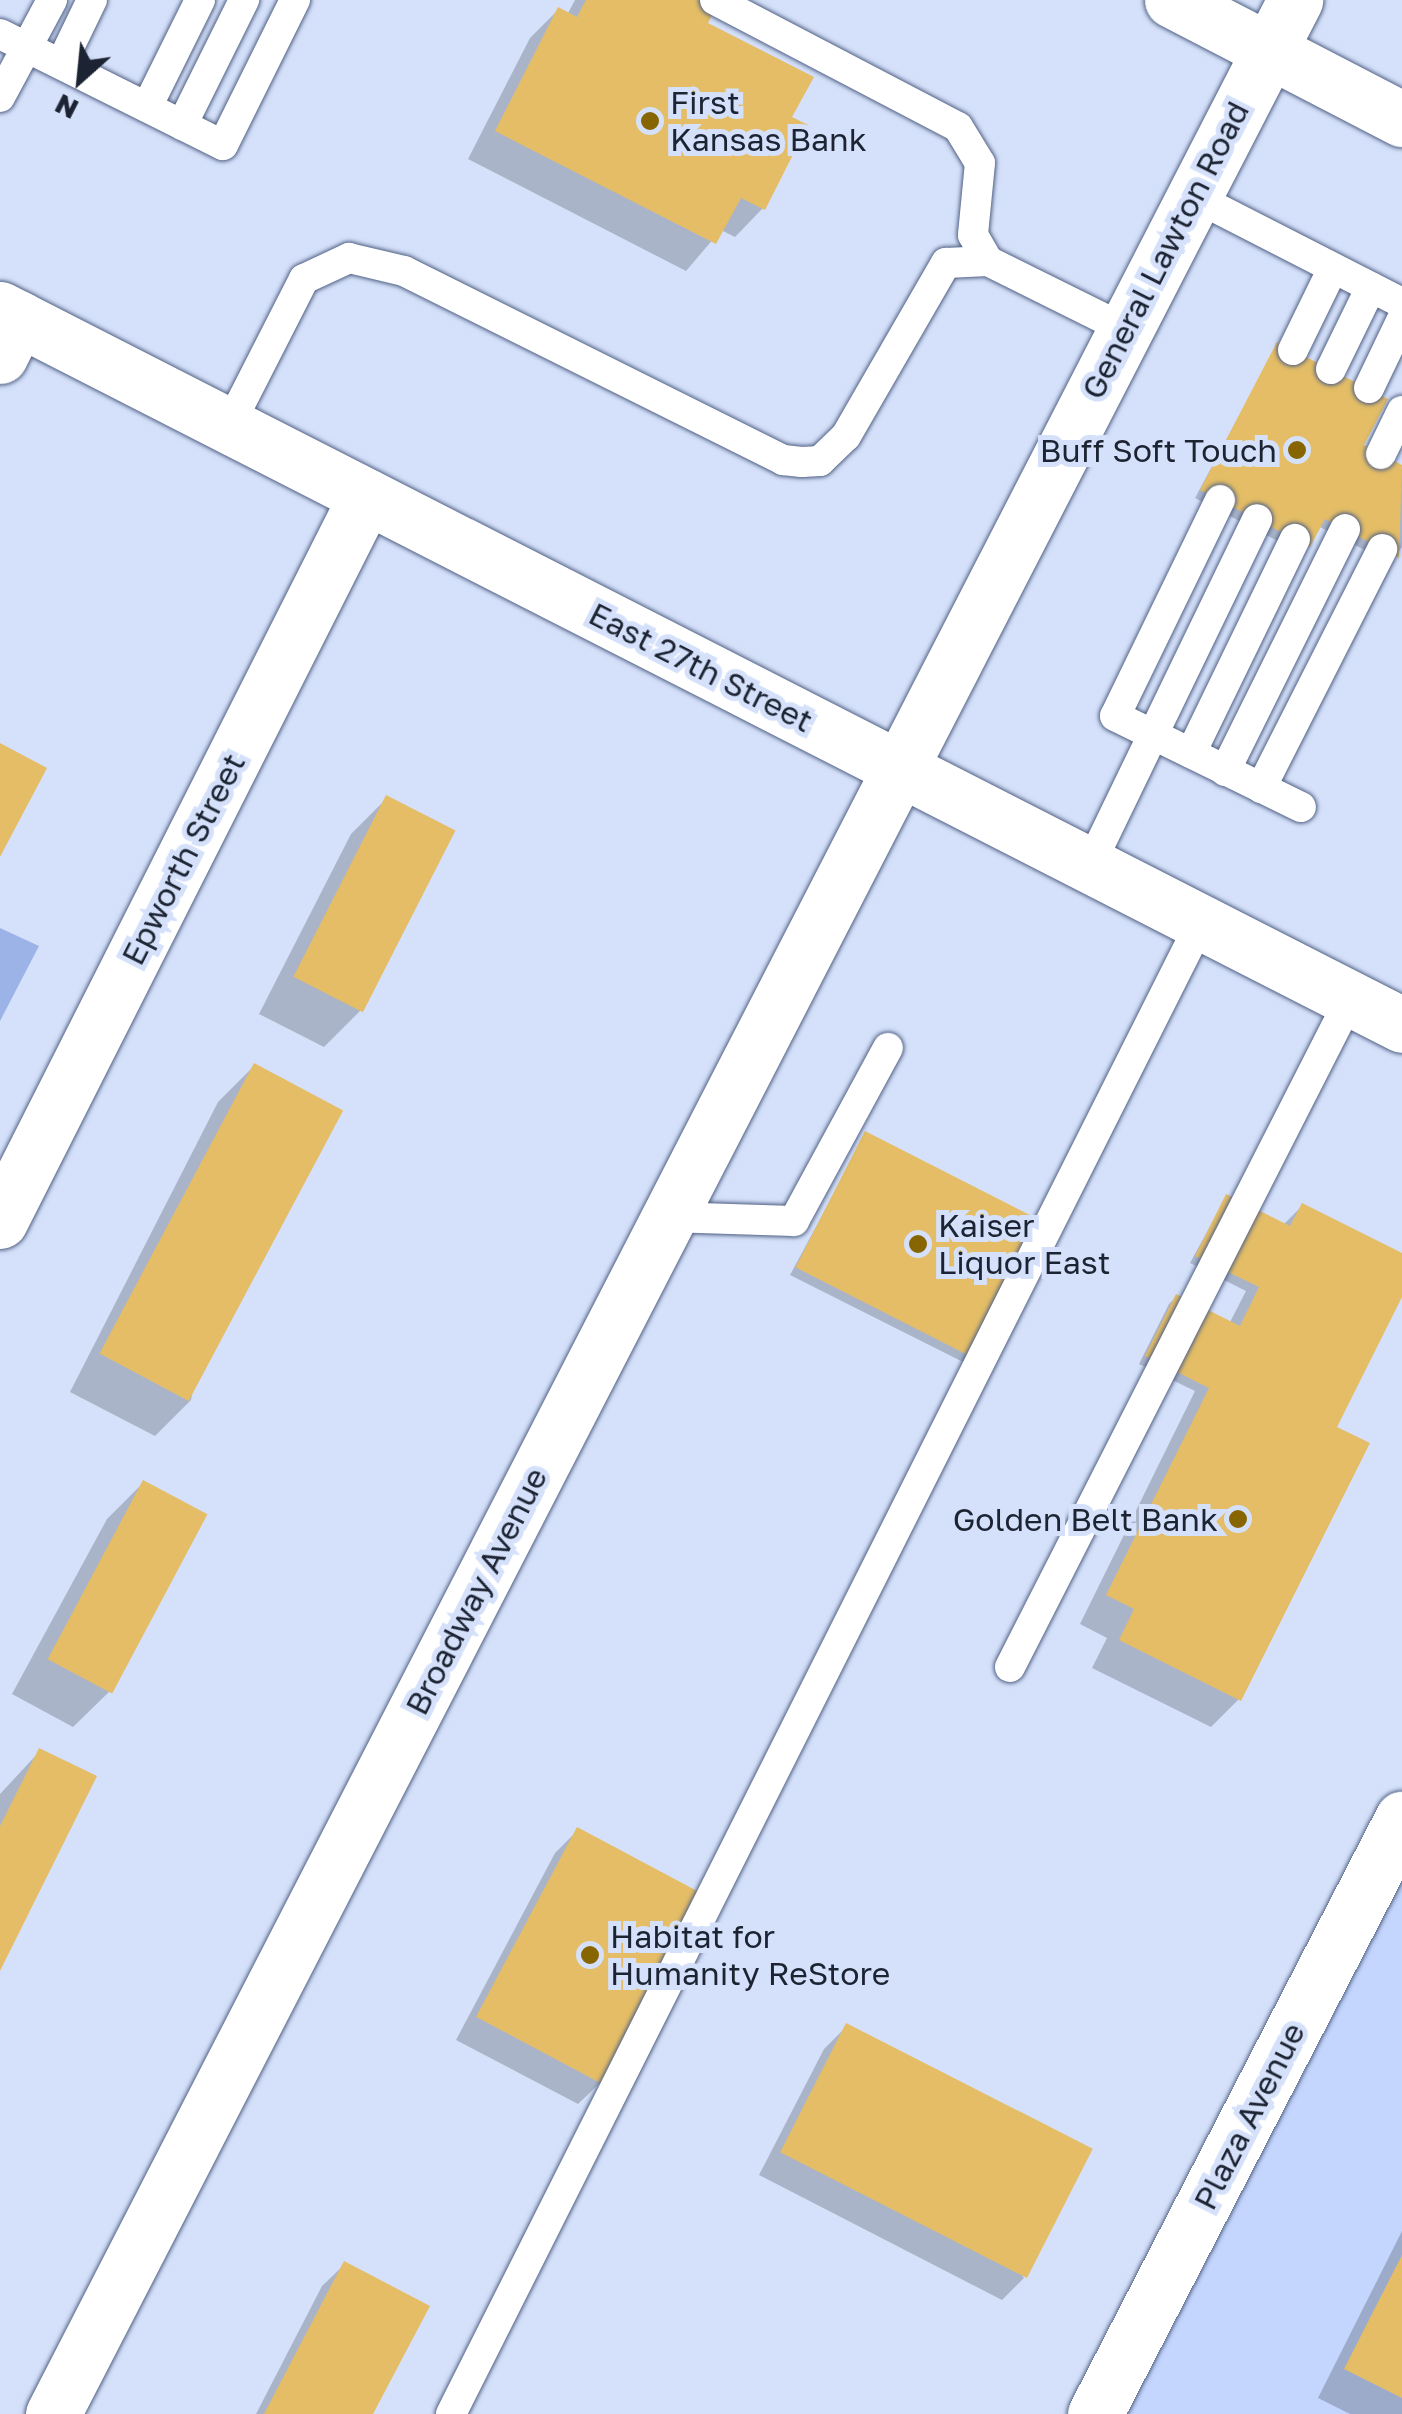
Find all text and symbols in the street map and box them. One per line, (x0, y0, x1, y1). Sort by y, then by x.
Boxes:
north arrow (30, 30, 130, 130)
place label: First Kansas Bank (670, 84, 867, 159)
text: N (49, 88, 83, 127)
street label: General Lawton Road (1073, 95, 1257, 405)
marker: First Kansas Bank (639, 110, 661, 132)
place label: Buff Soft Touch (1040, 431, 1277, 469)
marker: Buff Soft Touch (1286, 439, 1308, 461)
street label: East 27th Street (583, 594, 819, 740)
street label: Epworth Street (113, 747, 253, 971)
place label: Kaiser Liquor East (938, 1207, 1111, 1282)
marker: Kaiser Liquor East (907, 1233, 929, 1255)
street label: Broadway Avenue (397, 1461, 555, 1721)
place label: Golden Belt Bank (953, 1500, 1218, 1538)
marker: Golden Belt Bank (1227, 1508, 1249, 1530)
place label: Habitat for Humanity ReStore (610, 1918, 890, 1993)
marker: Habitat for Humanity ReStore (579, 1944, 601, 1966)
street label: Plaza Avenue (1185, 2016, 1313, 2216)

